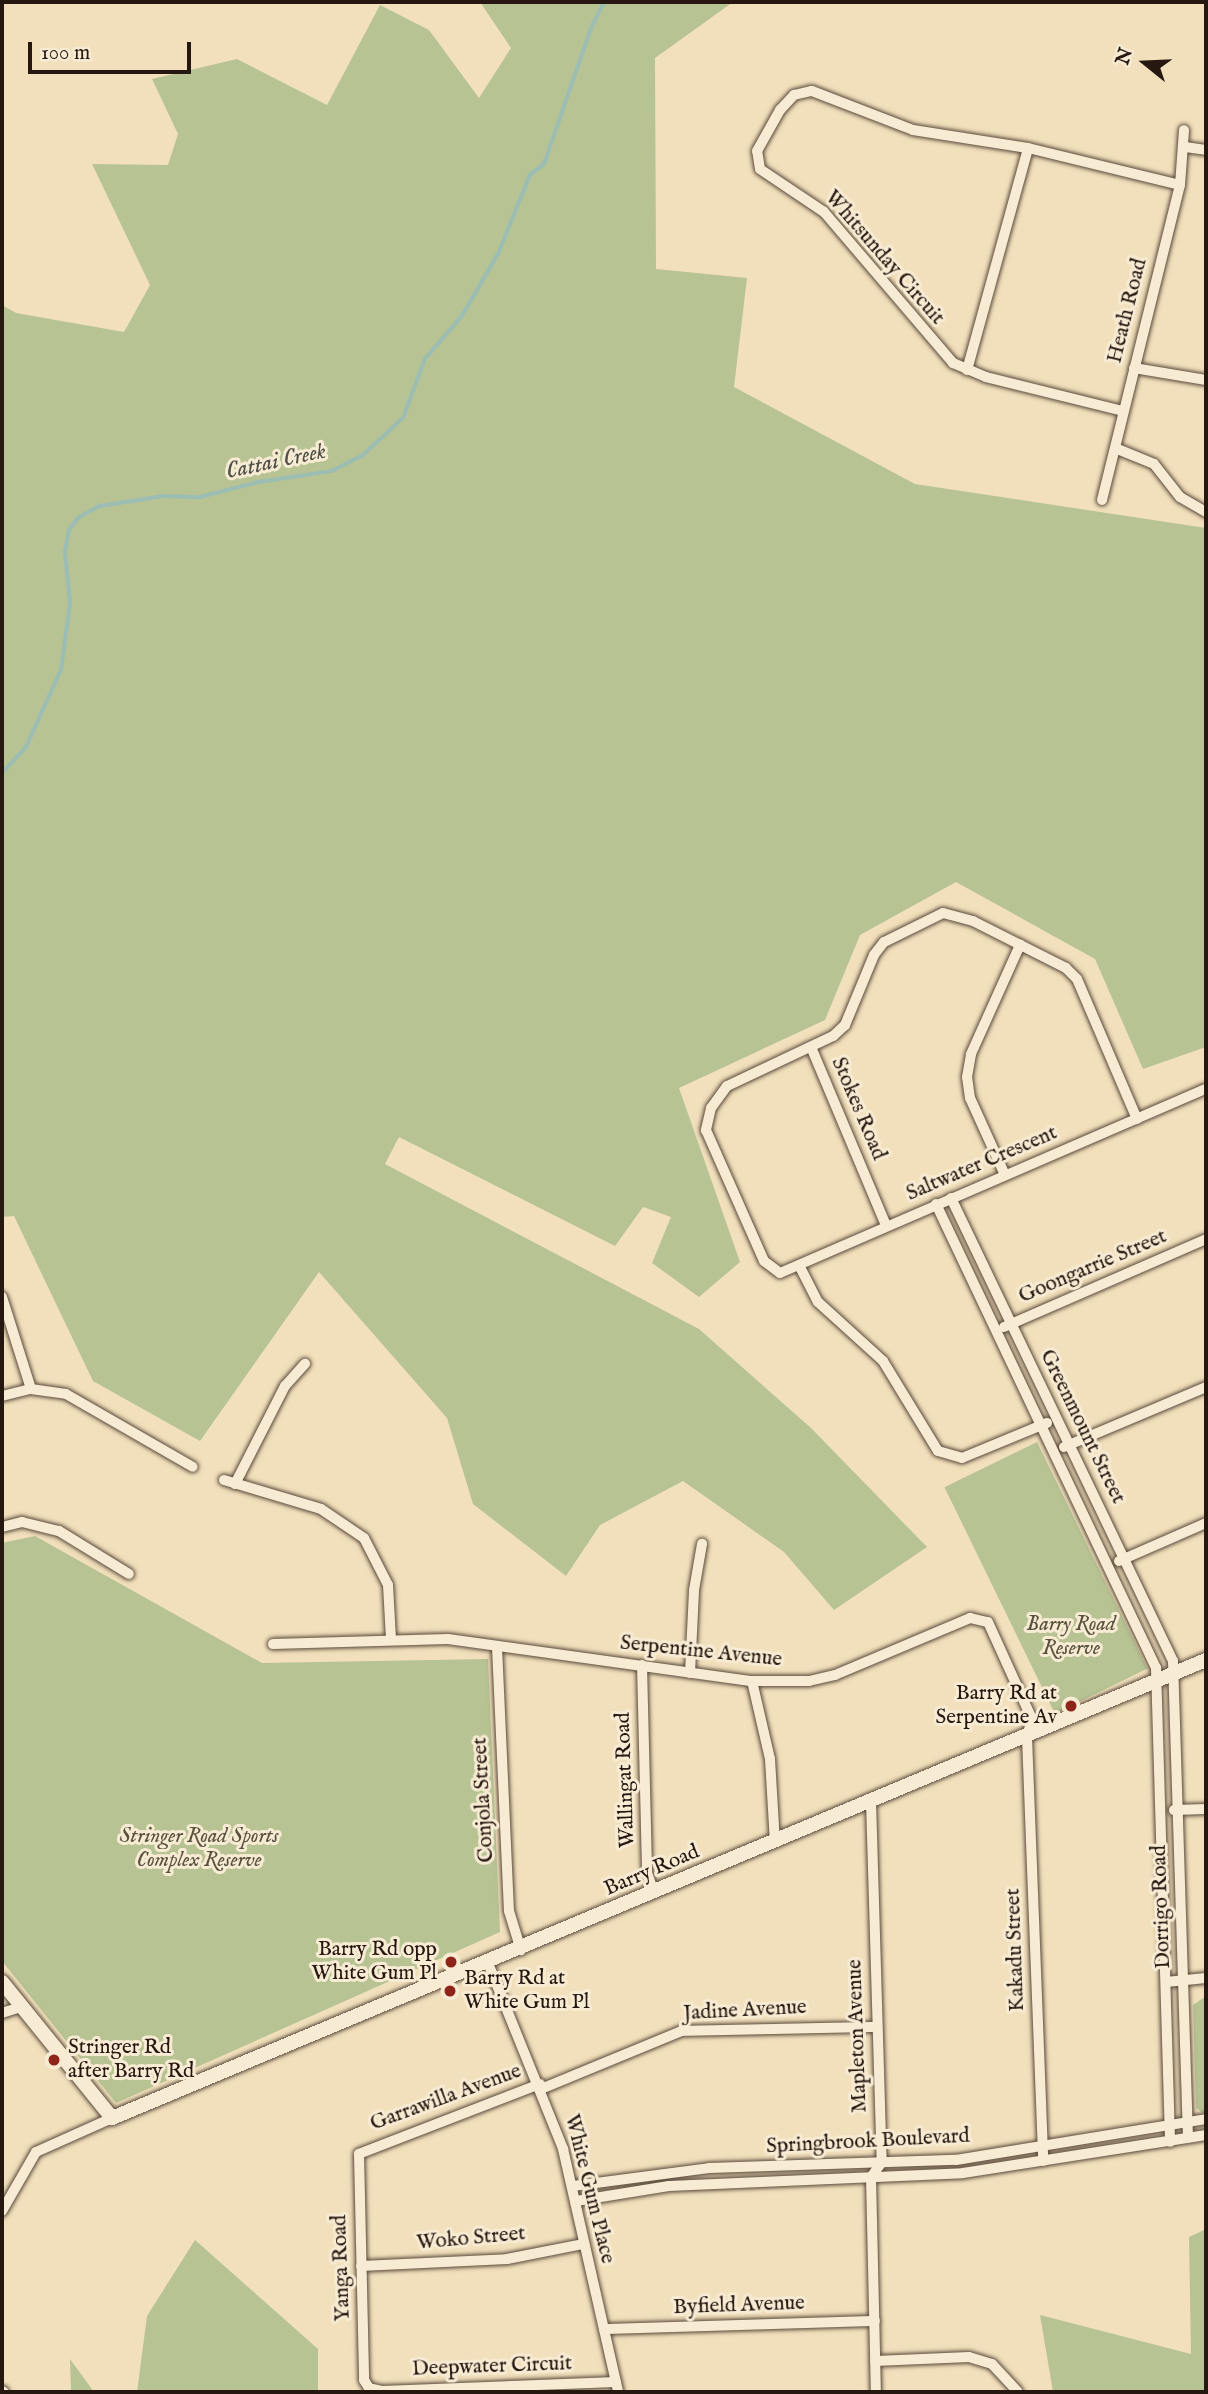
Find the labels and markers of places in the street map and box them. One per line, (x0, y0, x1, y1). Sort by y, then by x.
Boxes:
place label: Barry Rd at Serpentine Av (935, 1681, 1057, 1731)
marker: Barry Rd at Serpentine Av (1063, 1698, 1079, 1714)
place label: Barry Rd opp White Gum Pl (312, 1937, 437, 1987)
marker: Barry Rd opp White Gum Pl (443, 1954, 459, 1970)
place label: Barry Rd at White Gum Pl (464, 1966, 589, 2016)
marker: Barry Rd at White Gum Pl (442, 1983, 458, 1999)
place label: Stringer Rd after Barry Rd (68, 2035, 194, 2085)
marker: Stringer Rd after Barry Rd (46, 2052, 62, 2068)

